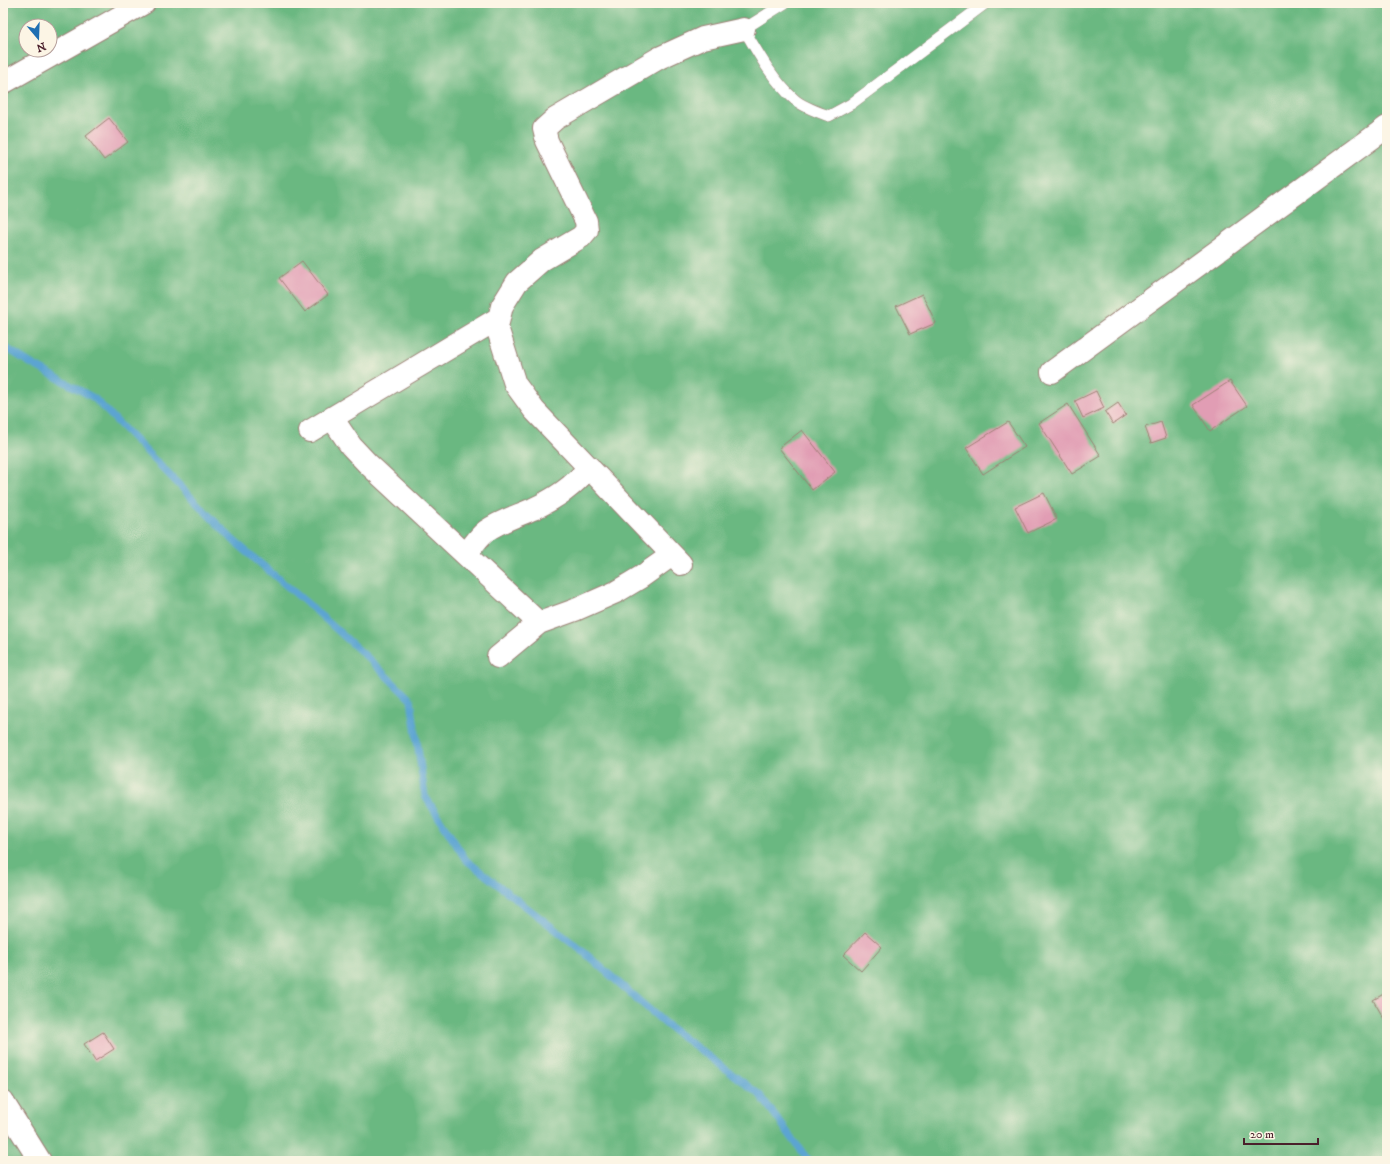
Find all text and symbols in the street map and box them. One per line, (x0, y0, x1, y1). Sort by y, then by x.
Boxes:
north arrow (18, 18, 58, 58)
text: N (34, 38, 47, 55)
scale bar (1244, 1120, 1318, 1146)
text: 20 m (1250, 1127, 1274, 1142)

